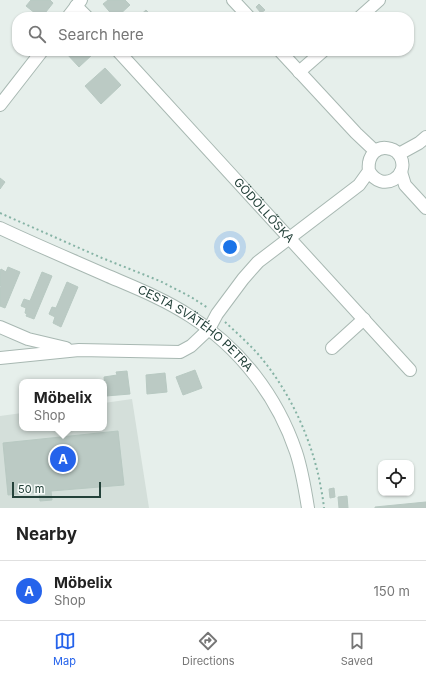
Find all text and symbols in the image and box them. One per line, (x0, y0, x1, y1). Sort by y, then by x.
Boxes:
search box (12, 12, 414, 56)
icon: search (26, 23, 48, 45)
text: Search here (58, 25, 144, 44)
street label: GÖDÖLLŐSKA (231, 175, 298, 245)
your location (220, 237, 240, 257)
street label: CESTA SVÄTÉHO PETRA (135, 282, 257, 374)
popup (19, 379, 107, 431)
text: Möbelix (34, 388, 92, 407)
text: Shop (34, 407, 66, 423)
pin: A (50, 444, 76, 474)
map controls (378, 460, 414, 496)
button: locate (378, 460, 414, 496)
scale bar (12, 480, 101, 499)
text: 50 m (18, 482, 44, 496)
text: Nearby (16, 524, 77, 544)
text: Möbelix (54, 573, 112, 592)
text: A (24, 583, 34, 599)
text: 150 m (374, 583, 410, 599)
text: Shop (54, 592, 86, 608)
tab: Map (53, 630, 76, 668)
tab: Directions (182, 630, 235, 668)
tab: Saved (341, 630, 373, 668)

